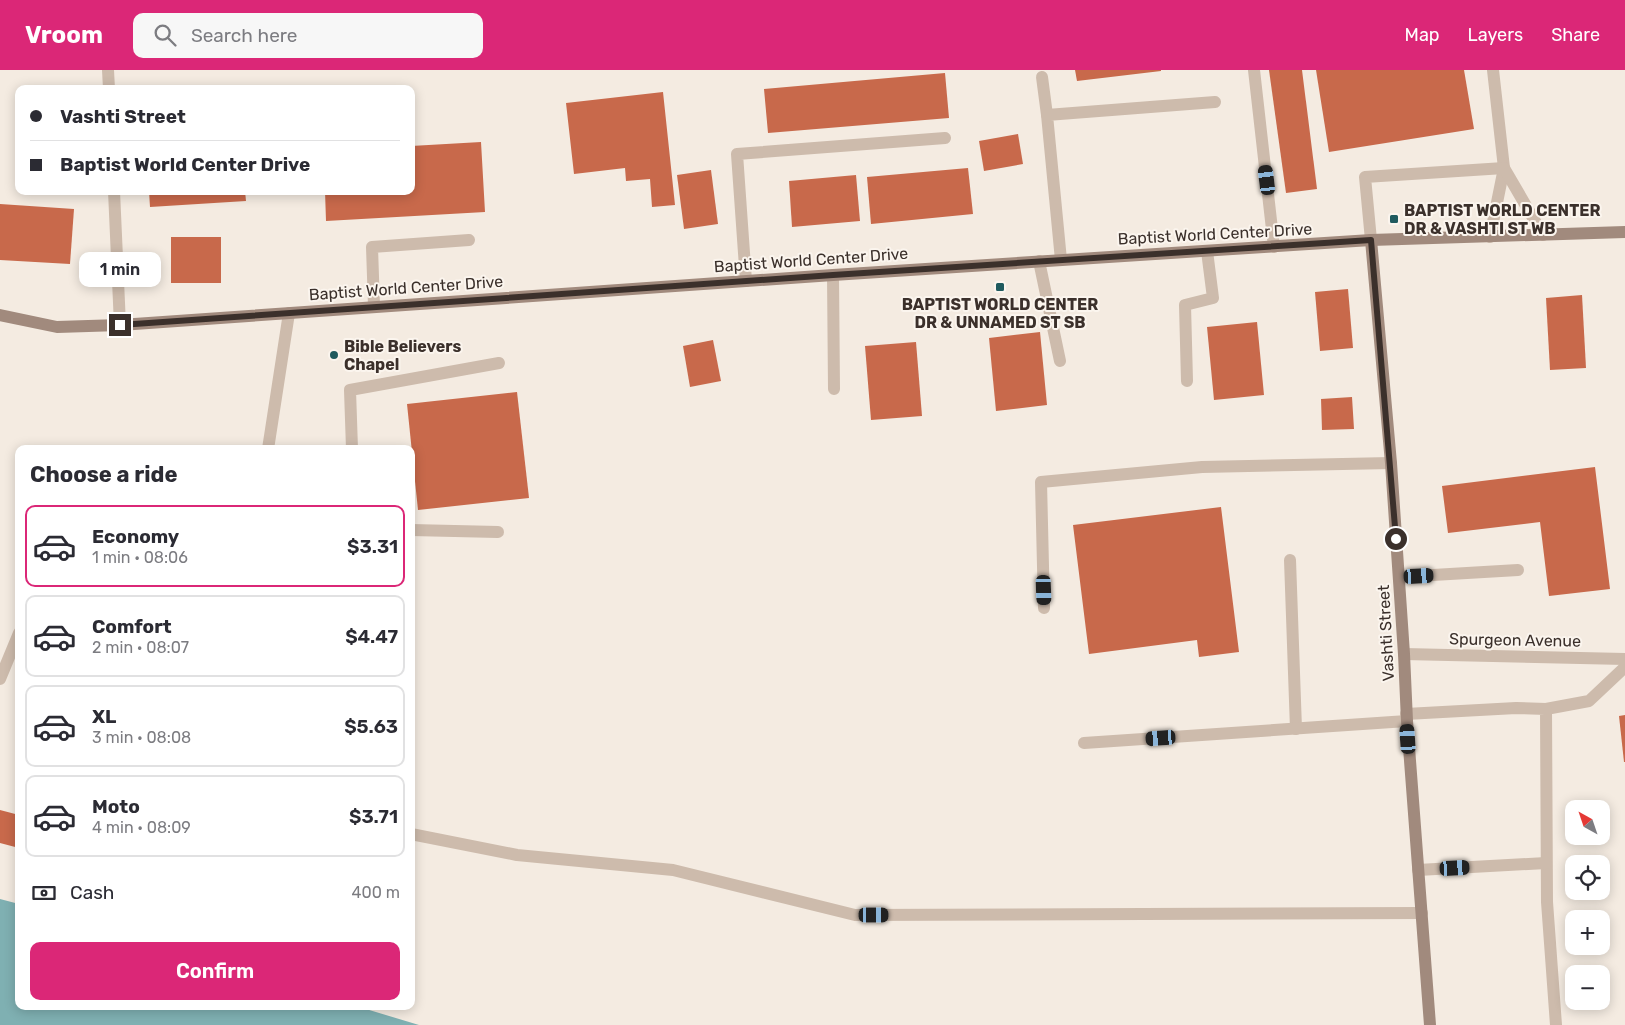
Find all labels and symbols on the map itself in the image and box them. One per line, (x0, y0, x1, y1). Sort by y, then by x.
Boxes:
car (1257, 164, 1276, 196)
place label: BAPTIST WORLD CENTER DR & VASHTI ST WB (1404, 201, 1601, 238)
marker: BAPTIST WORLD CENTER DR & VASHTI ST WB (1388, 213, 1400, 225)
street label: Baptist World Center Drive (1117, 219, 1313, 249)
street label: Baptist World Center Drive (713, 244, 909, 276)
callout: 1 min (79, 252, 161, 288)
street label: Baptist World Center Drive (308, 272, 504, 304)
marker: BAPTIST WORLD CENTER DR & UNNAMED ST SB (994, 281, 1006, 293)
place label: BAPTIST WORLD CENTER DR & UNNAMED ST SB (902, 295, 1098, 332)
route end (109, 314, 131, 336)
place label: Bible Believers Chapel (344, 337, 461, 374)
marker: Bible Believers Chapel (328, 349, 340, 361)
route start (1385, 528, 1407, 550)
car (1403, 568, 1434, 584)
car (1035, 575, 1052, 605)
street label: Vashti Street (1374, 584, 1398, 682)
street label: Spurgeon Avenue (1449, 629, 1581, 651)
car (1399, 724, 1416, 754)
car (1145, 729, 1176, 747)
north arrow (1565, 800, 1610, 845)
car (1439, 860, 1470, 876)
car (859, 908, 889, 923)

